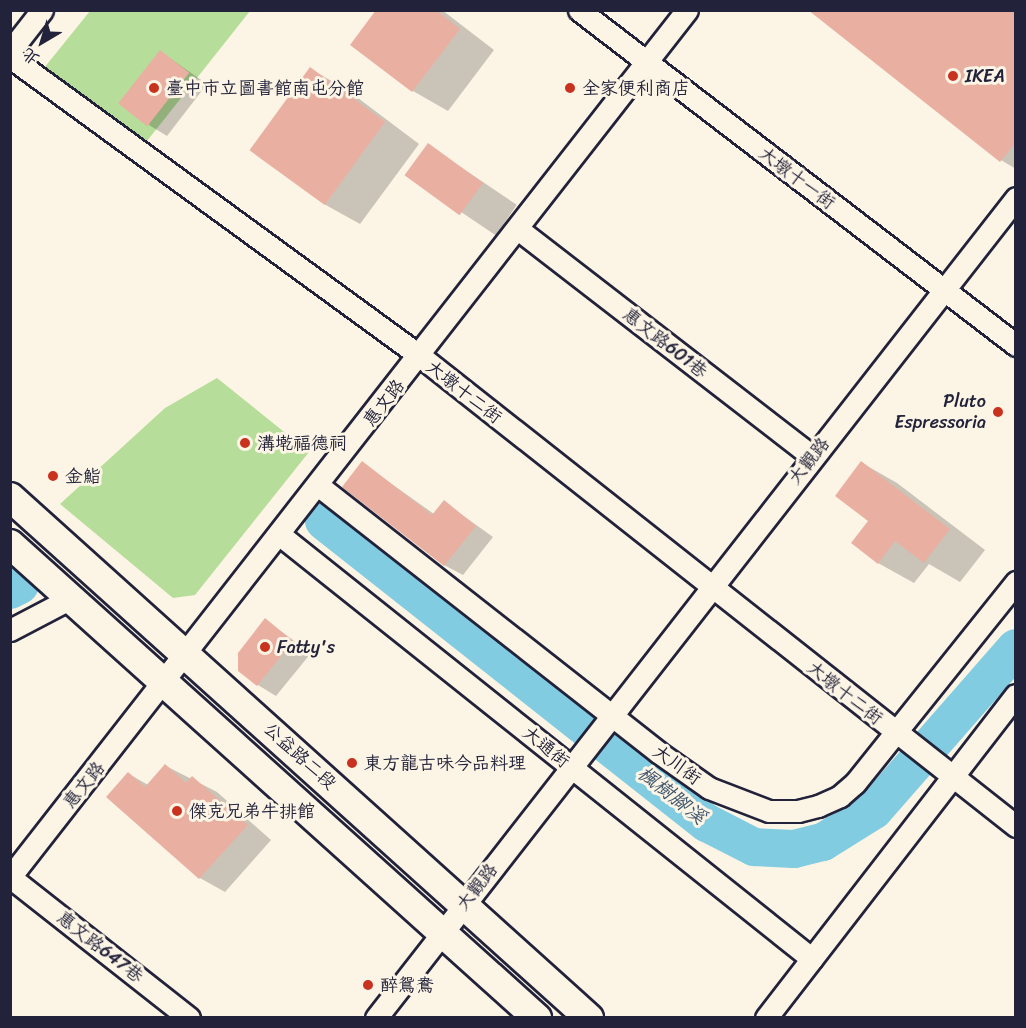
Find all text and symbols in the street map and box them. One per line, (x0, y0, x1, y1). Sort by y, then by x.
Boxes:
north arrow (12, 12, 72, 72)
text: 北 (15, 40, 46, 73)
place label: IKEA (965, 65, 1005, 87)
marker: IKEA (946, 69, 960, 83)
place label: 臺中市立圖書館南屯分館 (166, 77, 364, 99)
place label: 全家便利商店 (582, 77, 690, 99)
marker: 臺中市立圖書館南屯分館 (147, 81, 161, 95)
marker: 全家便利商店 (563, 81, 577, 95)
street label: 大墩十一街 (755, 142, 839, 214)
street label: 惠文路601巷 (618, 303, 712, 383)
street label: 大墩十二街 (422, 356, 506, 428)
street label: 惠文路 (359, 375, 409, 431)
place label: Pluto Espressoria (895, 391, 986, 434)
marker: Pluto Espressoria (991, 405, 1005, 419)
place label: 溝墘福德祠 (257, 432, 347, 454)
street label: 大觀路 (784, 433, 834, 489)
marker: 溝墘福德祠 (238, 436, 252, 450)
place label: 金鮨 (65, 465, 101, 487)
marker: 金鮨 (46, 469, 60, 483)
place label: Fatty's (277, 636, 335, 658)
marker: Fatty's (258, 640, 272, 654)
street label: 大墩十二街 (803, 657, 887, 729)
street label: 公益路二段 (259, 718, 341, 794)
street label: 大通街 (518, 722, 574, 772)
street label: 大川街 (649, 740, 705, 790)
place label: 東方龍古味今品料理 (364, 752, 526, 774)
marker: 東方龍古味今品料理 (345, 756, 359, 770)
street label: 惠文路 (59, 757, 109, 813)
water label: 楓樹腳溪 (633, 761, 711, 829)
place label: 傑克兄弟牛排館 (189, 800, 315, 822)
marker: 傑克兄弟牛排館 (170, 804, 184, 818)
street label: 大觀路 (452, 859, 502, 915)
street label: 惠文路647巷 (52, 907, 148, 987)
place label: 醉鴛鴦 (380, 974, 434, 996)
marker: 醉鴛鴦 (361, 978, 375, 992)

